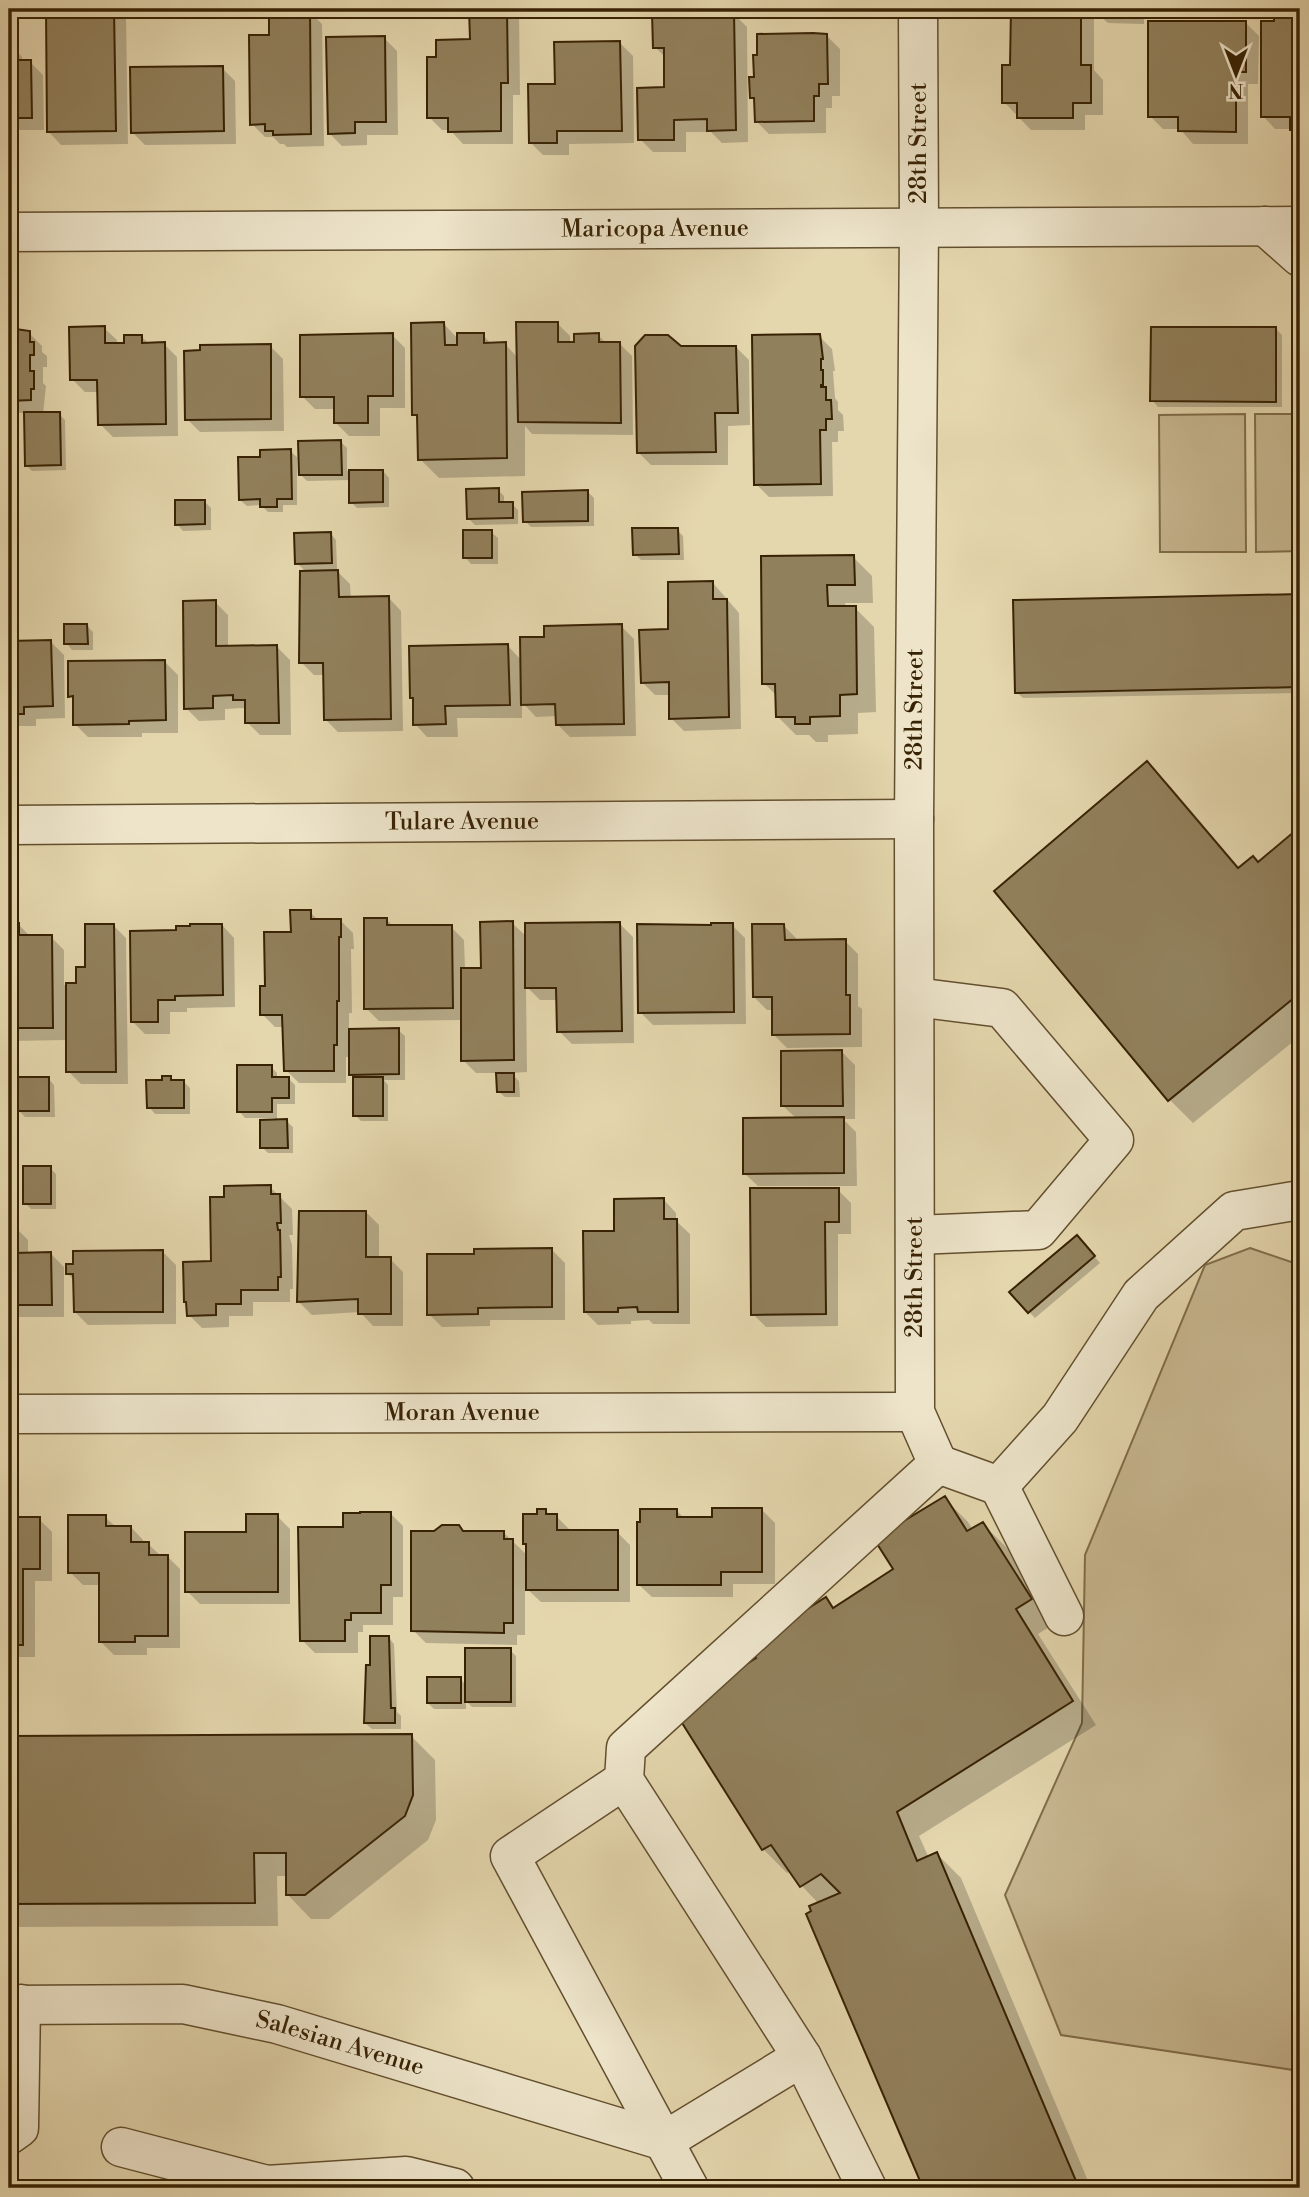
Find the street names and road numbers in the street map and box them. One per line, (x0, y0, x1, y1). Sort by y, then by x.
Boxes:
street label: 28th Street (904, 82, 934, 204)
street label: Maricopa Avenue (561, 214, 749, 244)
street label: 28th Street (899, 648, 930, 770)
street label: Tulare Avenue (385, 806, 539, 838)
street label: 28th Street (900, 1216, 930, 1338)
street label: Moran Avenue (384, 1398, 540, 1428)
street label: Salesian Avenue (253, 2005, 428, 2083)

